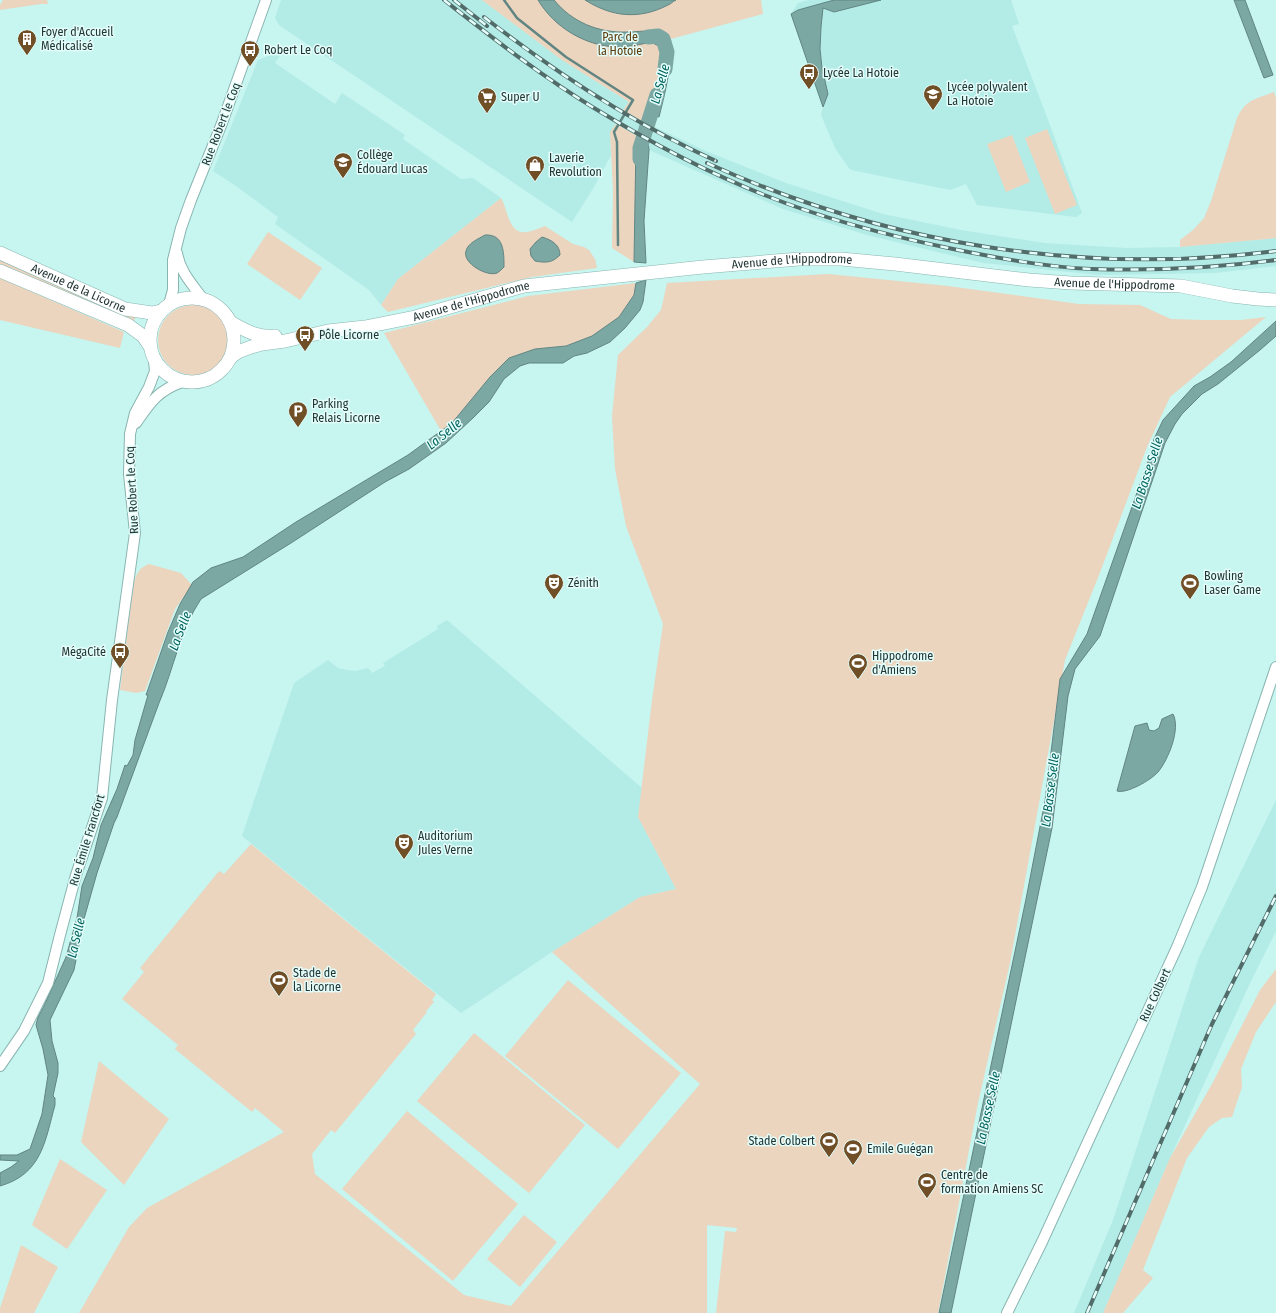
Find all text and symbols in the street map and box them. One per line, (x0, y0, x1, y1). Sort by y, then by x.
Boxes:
place label: Foyer d'Accueil Médicalisé (41, 25, 114, 53)
building icon: Foyer d'Accueil Médicalisé (16, 28, 38, 56)
park label: Parc de la Hotoie (598, 30, 642, 58)
bus stop icon: Robert Le Coq (239, 39, 261, 67)
place label: Robert Le Coq (264, 43, 332, 57)
water label: La Selle (648, 62, 672, 106)
bus stop icon: Lycée La Hotoie (798, 62, 820, 90)
place label: Lycée La Hotoie (823, 66, 899, 80)
street label: Rue Robert le Coq (199, 80, 243, 168)
place label: Lycée polyvalent La Hotoie (947, 80, 1028, 108)
school or university icon: Lycée polyvalent La Hotoie (922, 83, 944, 111)
supermarket icon: Super U (476, 86, 498, 114)
place label: Super U (501, 90, 540, 104)
place label: Collège Édouard Lucas (357, 148, 428, 176)
school or university icon: Collège Édouard Lucas (332, 151, 354, 179)
place label: Laverie Revolution (549, 151, 602, 179)
shop icon: Laverie Revolution (524, 154, 546, 182)
street label: Avenue de l'Hippodrome (731, 252, 853, 272)
street label: Avenue de la Licorne (29, 261, 128, 315)
street label: Avenue de l'Hippodrome (1054, 275, 1175, 293)
street label: Avenue de l'Hippodrome (411, 278, 530, 324)
bus stop icon: Pôle Licorne (294, 324, 316, 352)
place label: Pôle Licorne (319, 328, 379, 342)
place label: Parking Relais Licorne (312, 397, 380, 425)
parking icon: Parking Relais Licorne (287, 400, 309, 428)
water label: La Selle (424, 415, 464, 453)
water label: La Basse Selle (1128, 435, 1166, 511)
street label: Rue Robert le Coq (123, 446, 141, 534)
place label: Bowling Laser Game (1204, 569, 1261, 597)
theatre icon: Zénith (543, 572, 565, 600)
sports icon: Bowling Laser Game (1179, 572, 1201, 600)
place label: Zénith (568, 576, 599, 590)
water label: La Selle (166, 609, 194, 653)
bus stop icon: MégaCité (109, 641, 131, 669)
place label: MégaCité (61, 645, 106, 659)
place label: Hippodrome d'Amiens (872, 649, 933, 677)
sports icon: Hippodrome d'Amiens (847, 652, 869, 680)
water label: La Basse Selle (1038, 752, 1062, 828)
street label: Rue Émile Francfort (65, 792, 108, 888)
place label: Auditorium Jules Verne (418, 829, 473, 857)
theatre icon: Auditorium Jules Verne (393, 832, 415, 860)
water label: La Selle (64, 917, 88, 959)
place label: Stade de la Licorne (293, 966, 341, 994)
street label: Rue Colbert (1137, 966, 1173, 1024)
sports icon: Stade de la Licorne (268, 969, 290, 997)
water label: La Basse Selle (973, 1070, 1003, 1146)
sports icon: Stade Colbert (818, 1130, 840, 1158)
place label: Stade Colbert (748, 1134, 815, 1148)
sports icon: Emile Guégan (842, 1138, 864, 1166)
place label: Emile Guégan (867, 1142, 933, 1156)
place label: Centre de formation Amiens SC (941, 1168, 1043, 1196)
sports icon: Centre de formation Amiens SC (916, 1171, 938, 1199)

